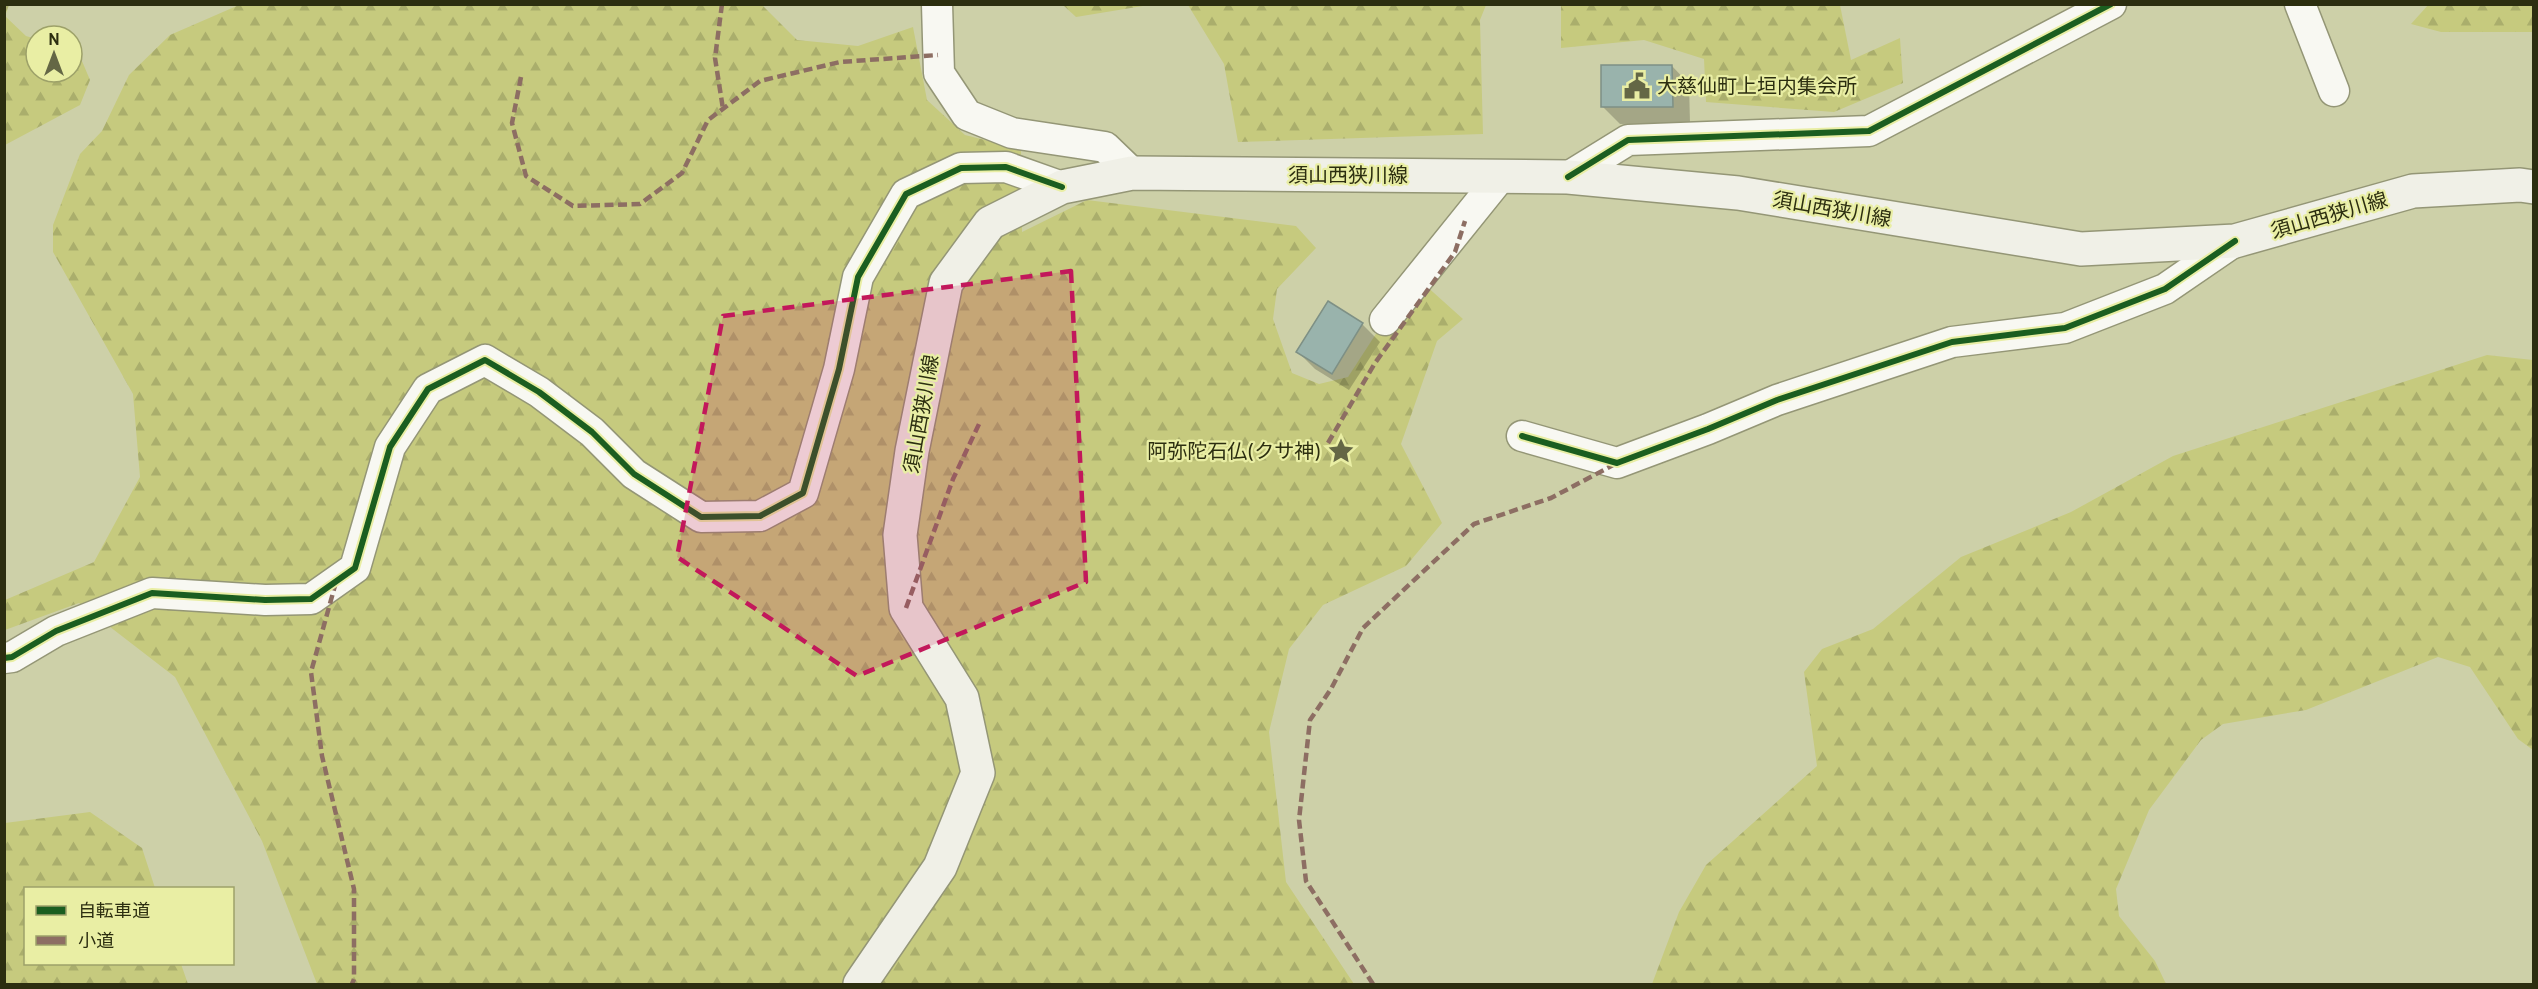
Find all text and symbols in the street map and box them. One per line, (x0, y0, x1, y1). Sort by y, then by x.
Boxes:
north arrow (24, 24, 84, 84)
text: N (48, 31, 60, 51)
public building icon: 大慈仙町上垣内集会所 (1622, 71, 1652, 101)
place label: 大慈仙町上垣内集会所 (1657, 75, 1857, 101)
street label: 須山西狭川線 (1288, 164, 1408, 190)
street label: 須山西狭川線 (1770, 188, 1893, 234)
street label: 須山西狭川線 (2268, 188, 2391, 246)
street label: 須山西狭川線 (900, 353, 946, 476)
place icon: 阿弥陀石仏(クサ神) (1326, 436, 1356, 466)
place label: 阿弥陀石仏(クサ神) (1147, 440, 1321, 466)
legend (24, 887, 234, 965)
text: 自転車道 (78, 901, 150, 924)
text: 小道 (78, 931, 114, 954)

